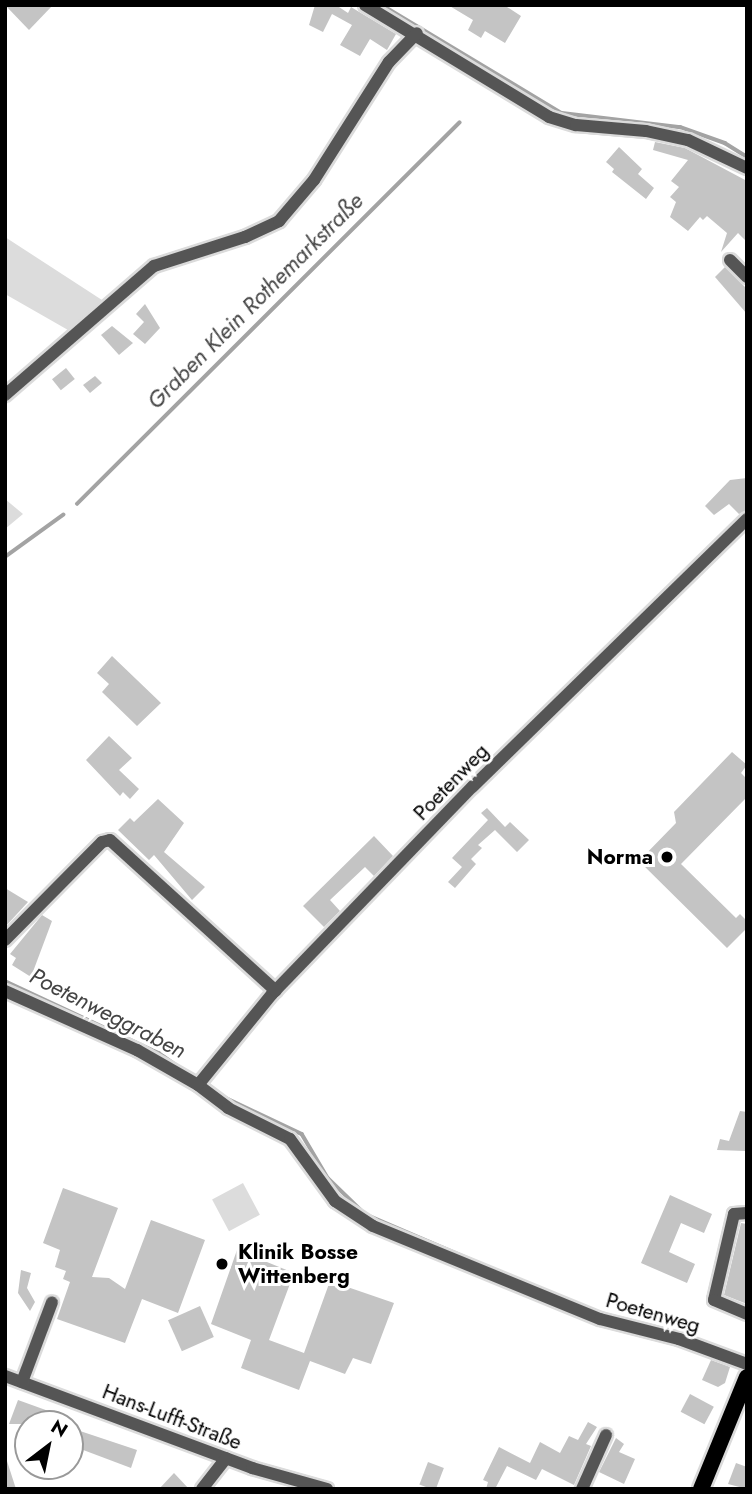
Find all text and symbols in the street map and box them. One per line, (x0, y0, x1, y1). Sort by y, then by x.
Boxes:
water label: Graben Klein Rothemarkstraße (141, 187, 369, 415)
street label: Poetenweg (408, 738, 494, 826)
place label: Norma (587, 844, 653, 870)
marker: Norma (659, 849, 675, 865)
water label: Poetenweggraben (25, 962, 191, 1064)
place label: Klinik Bosse Wittenberg (238, 1239, 358, 1289)
marker: Klinik Bosse Wittenberg (212, 1254, 232, 1274)
street label: Poetenweg (603, 1288, 703, 1338)
street label: Hans-Lufft-Straße (99, 1379, 245, 1455)
north arrow (14, 1410, 84, 1480)
text: N (46, 1413, 73, 1444)

